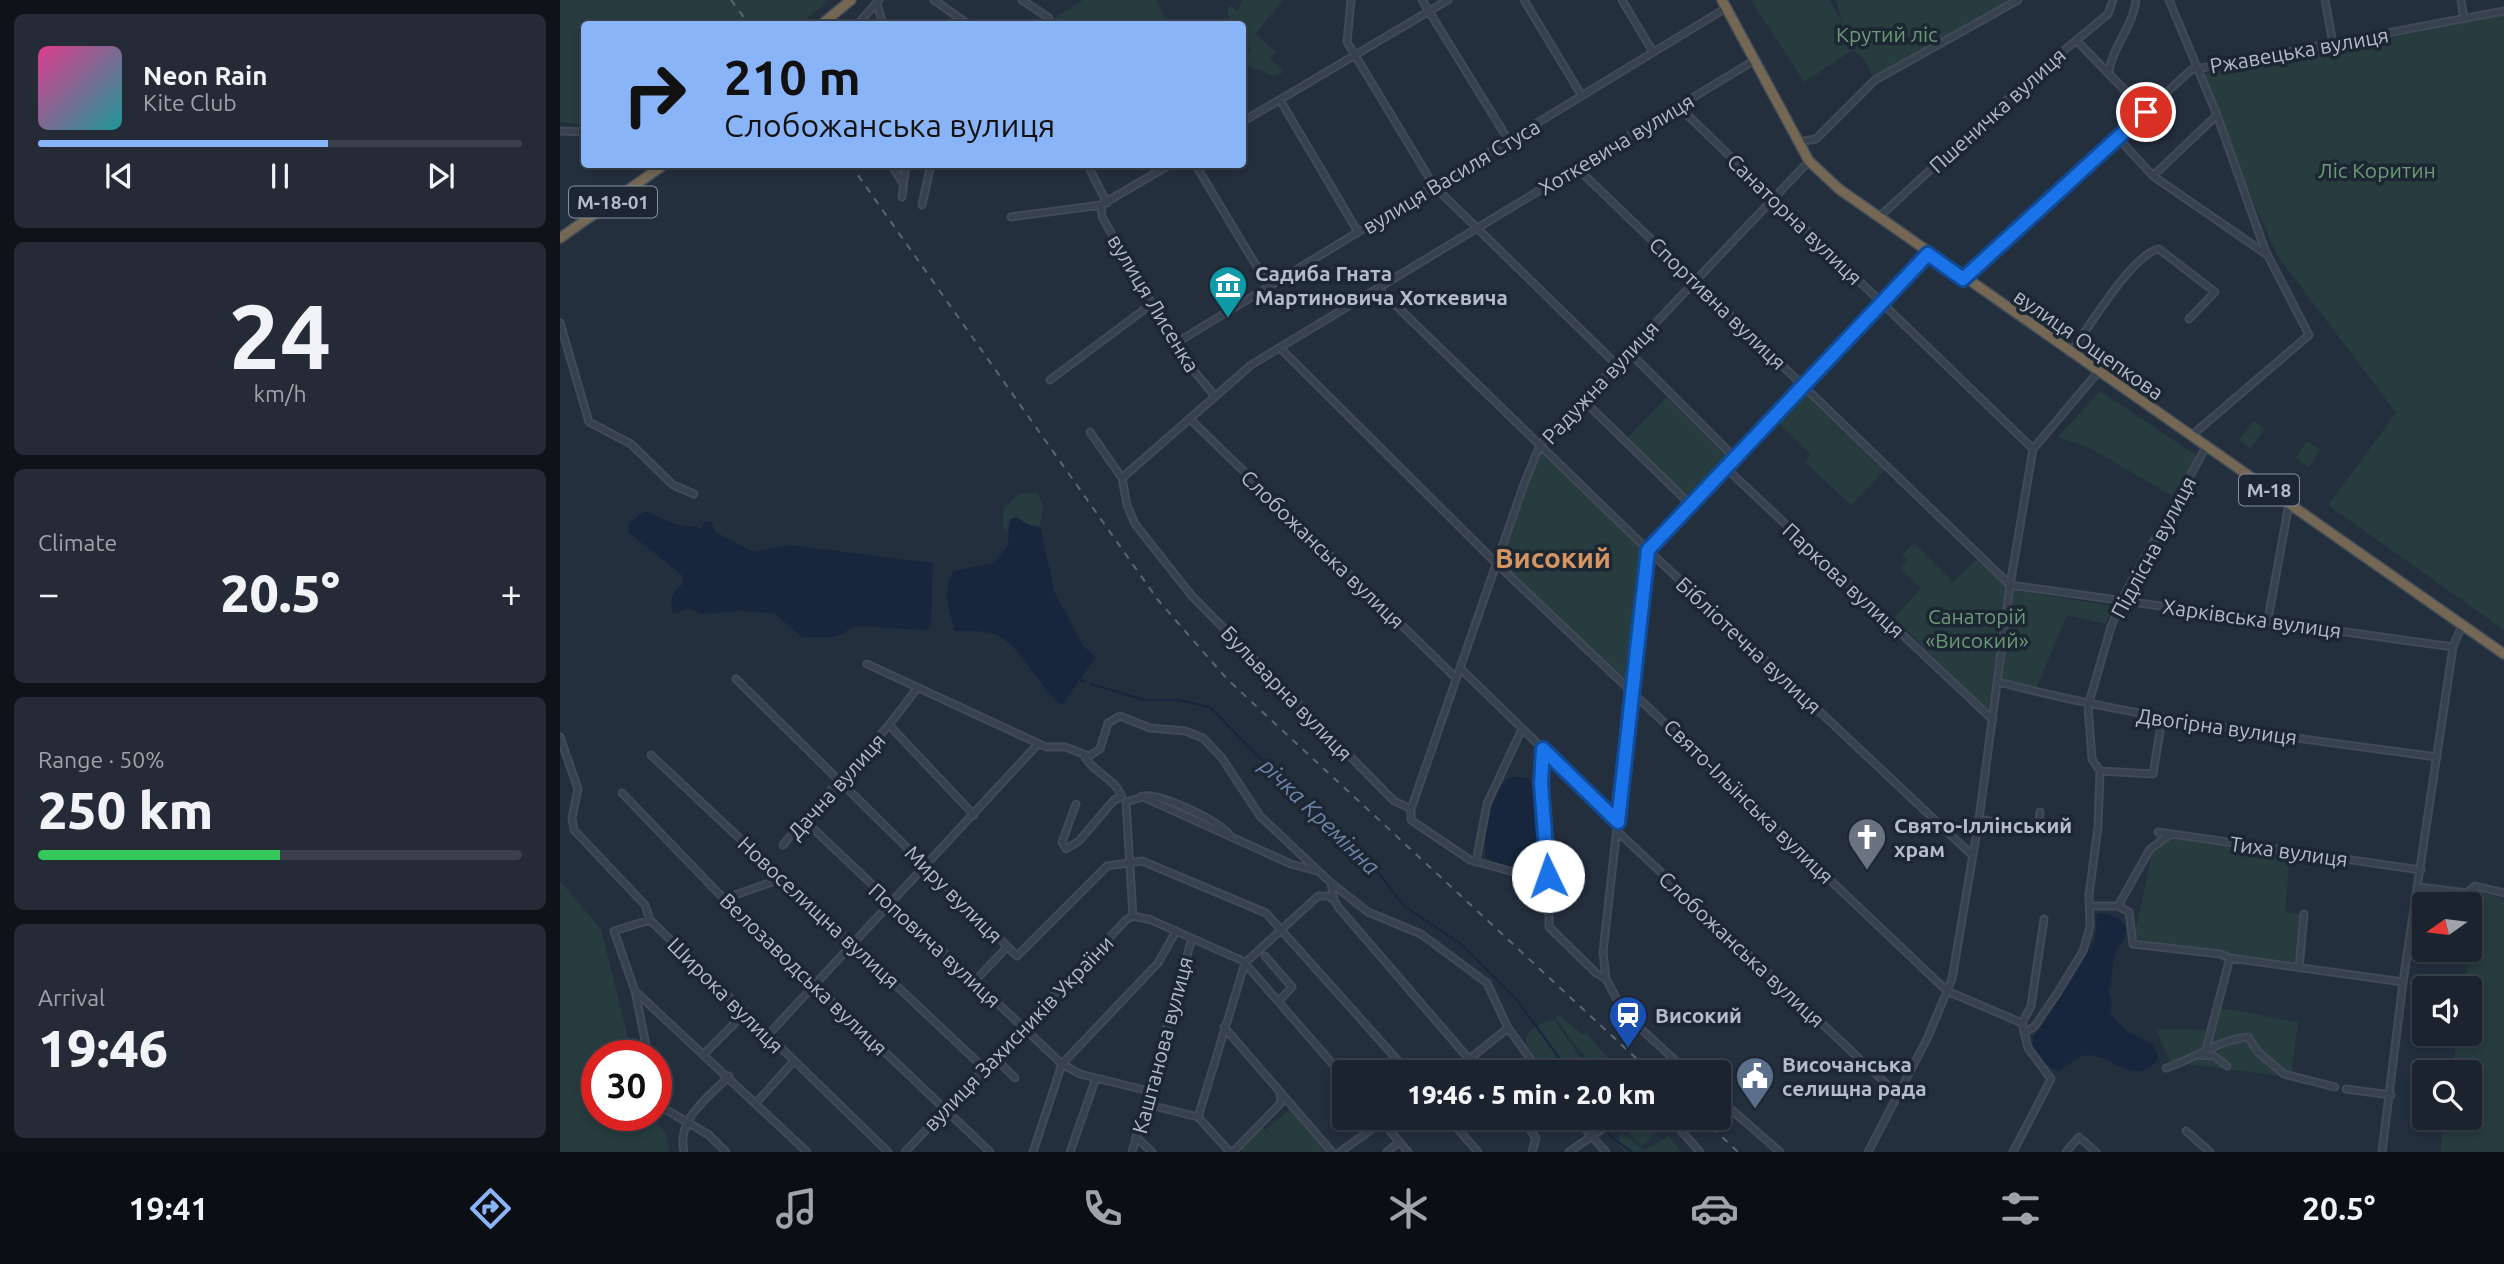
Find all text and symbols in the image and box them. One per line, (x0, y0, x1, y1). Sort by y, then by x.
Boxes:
park label: Крутий ліс (1836, 22, 1938, 46)
street label: Ржавецька вулиця (2208, 22, 2390, 78)
street label: Пшеничка вулиця (1924, 43, 2070, 177)
icon: right (609, 49, 700, 140)
text: 210 m (724, 49, 861, 104)
text: Neon Rain (143, 61, 268, 90)
pin (2116, 82, 2176, 142)
street label: Хоткевича вулиця (1534, 88, 1698, 200)
text: Kite Club (143, 90, 237, 115)
icon: arrive (2127, 93, 2165, 131)
text: Слобожанська вулиця (724, 107, 1055, 143)
street label: вулиця Василя Стуса (1358, 114, 1544, 238)
street label: Санаторна вулиця (1723, 149, 1867, 289)
icon: previous (100, 157, 138, 195)
icon: pause (261, 157, 299, 195)
icon: next (422, 157, 460, 195)
park label: Ліс Коритин (2318, 158, 2436, 182)
road number: М-18-01 (569, 186, 657, 218)
street label: вулиця Лисенка (1103, 230, 1205, 376)
street label: Спортивна вулиця (1645, 232, 1791, 374)
place label: Садиба Гната Мартиновича Хоткевича (1255, 261, 1508, 309)
museum icon: Садиба Гната Мартиновича Хоткевича (1207, 264, 1249, 319)
text: 24 (229, 284, 331, 386)
street label: вулиця Ощепкова (2010, 284, 2168, 404)
street label: Радужна вулиця (1537, 316, 1663, 448)
text: km/h (253, 381, 307, 406)
street label: Слобожанська вулиця (1236, 465, 1410, 633)
street label: Підлісна вулиця (2106, 472, 2200, 622)
road number: М-18 (2239, 475, 2299, 505)
street label: Паркова вулиця (1778, 518, 1910, 642)
text: Climate (38, 530, 117, 555)
district label: Високий (1495, 542, 1611, 573)
text: 20.5° (220, 564, 340, 622)
text: − (38, 572, 59, 614)
text: + (501, 572, 522, 614)
street label: Бібліотечна вулиця (1672, 572, 1826, 718)
street label: Харківська вулиця (2161, 594, 2343, 642)
park label: Санаторій «Високий» (1925, 604, 2029, 652)
street label: Бульварна вулиця (1217, 621, 1357, 765)
street label: Двогірна вулиця (2135, 703, 2299, 749)
street label: Свято-Ільїнська вулиця (1659, 714, 1839, 888)
street label: Дачна вулиця (782, 728, 890, 844)
text: Range · 50% (38, 747, 165, 772)
water label: річка Кремінна (1255, 752, 1385, 879)
text: 250 km (38, 781, 213, 839)
place label: Свято-Іллінський храм (1894, 813, 2072, 861)
church icon: Свято-Іллінський храм (1846, 816, 1888, 871)
street label: Новоселищна вулиця (733, 831, 905, 993)
street label: Тиха вулиця (2229, 831, 2349, 871)
position arrow (1511, 839, 1585, 913)
street label: Миру вулиця (900, 840, 1008, 948)
street label: Слобожанська вулиця (1654, 866, 1830, 1032)
street label: Поповича вулиця (864, 878, 1006, 1012)
street label: Велозаводська вулиця (715, 888, 893, 1060)
north arrow (2412, 892, 2482, 962)
map controls (2412, 892, 2482, 1130)
street label: вулиця Захисників України (918, 930, 1118, 1136)
street label: Широка вулиця (663, 932, 789, 1058)
street label: Каштанова вулиця (1127, 954, 1197, 1136)
button: sound (2412, 976, 2482, 1046)
text: Arrival (38, 985, 105, 1010)
station icon: Високий (1607, 994, 1649, 1049)
place label: Високий (1655, 1003, 1742, 1027)
text: 19:46 (38, 1019, 168, 1077)
speed limit sign: 30 (581, 1040, 672, 1131)
place label: Височанська селищна рада (1782, 1052, 1927, 1100)
public building icon: Височанська селищна рада (1734, 1055, 1776, 1110)
button: search (2412, 1060, 2482, 1130)
text: 19:46 · 5 min · 2.0 km (1407, 1080, 1656, 1109)
icon: directions (466, 1184, 515, 1233)
icon: music (772, 1184, 821, 1233)
icon: phone (1078, 1184, 1127, 1233)
icon: climate (1384, 1184, 1433, 1233)
icon: car (1690, 1184, 1739, 1233)
icon: filters (1996, 1184, 2045, 1233)
text: 19:41 (129, 1190, 209, 1226)
text: 20.5° (2302, 1190, 2375, 1226)

